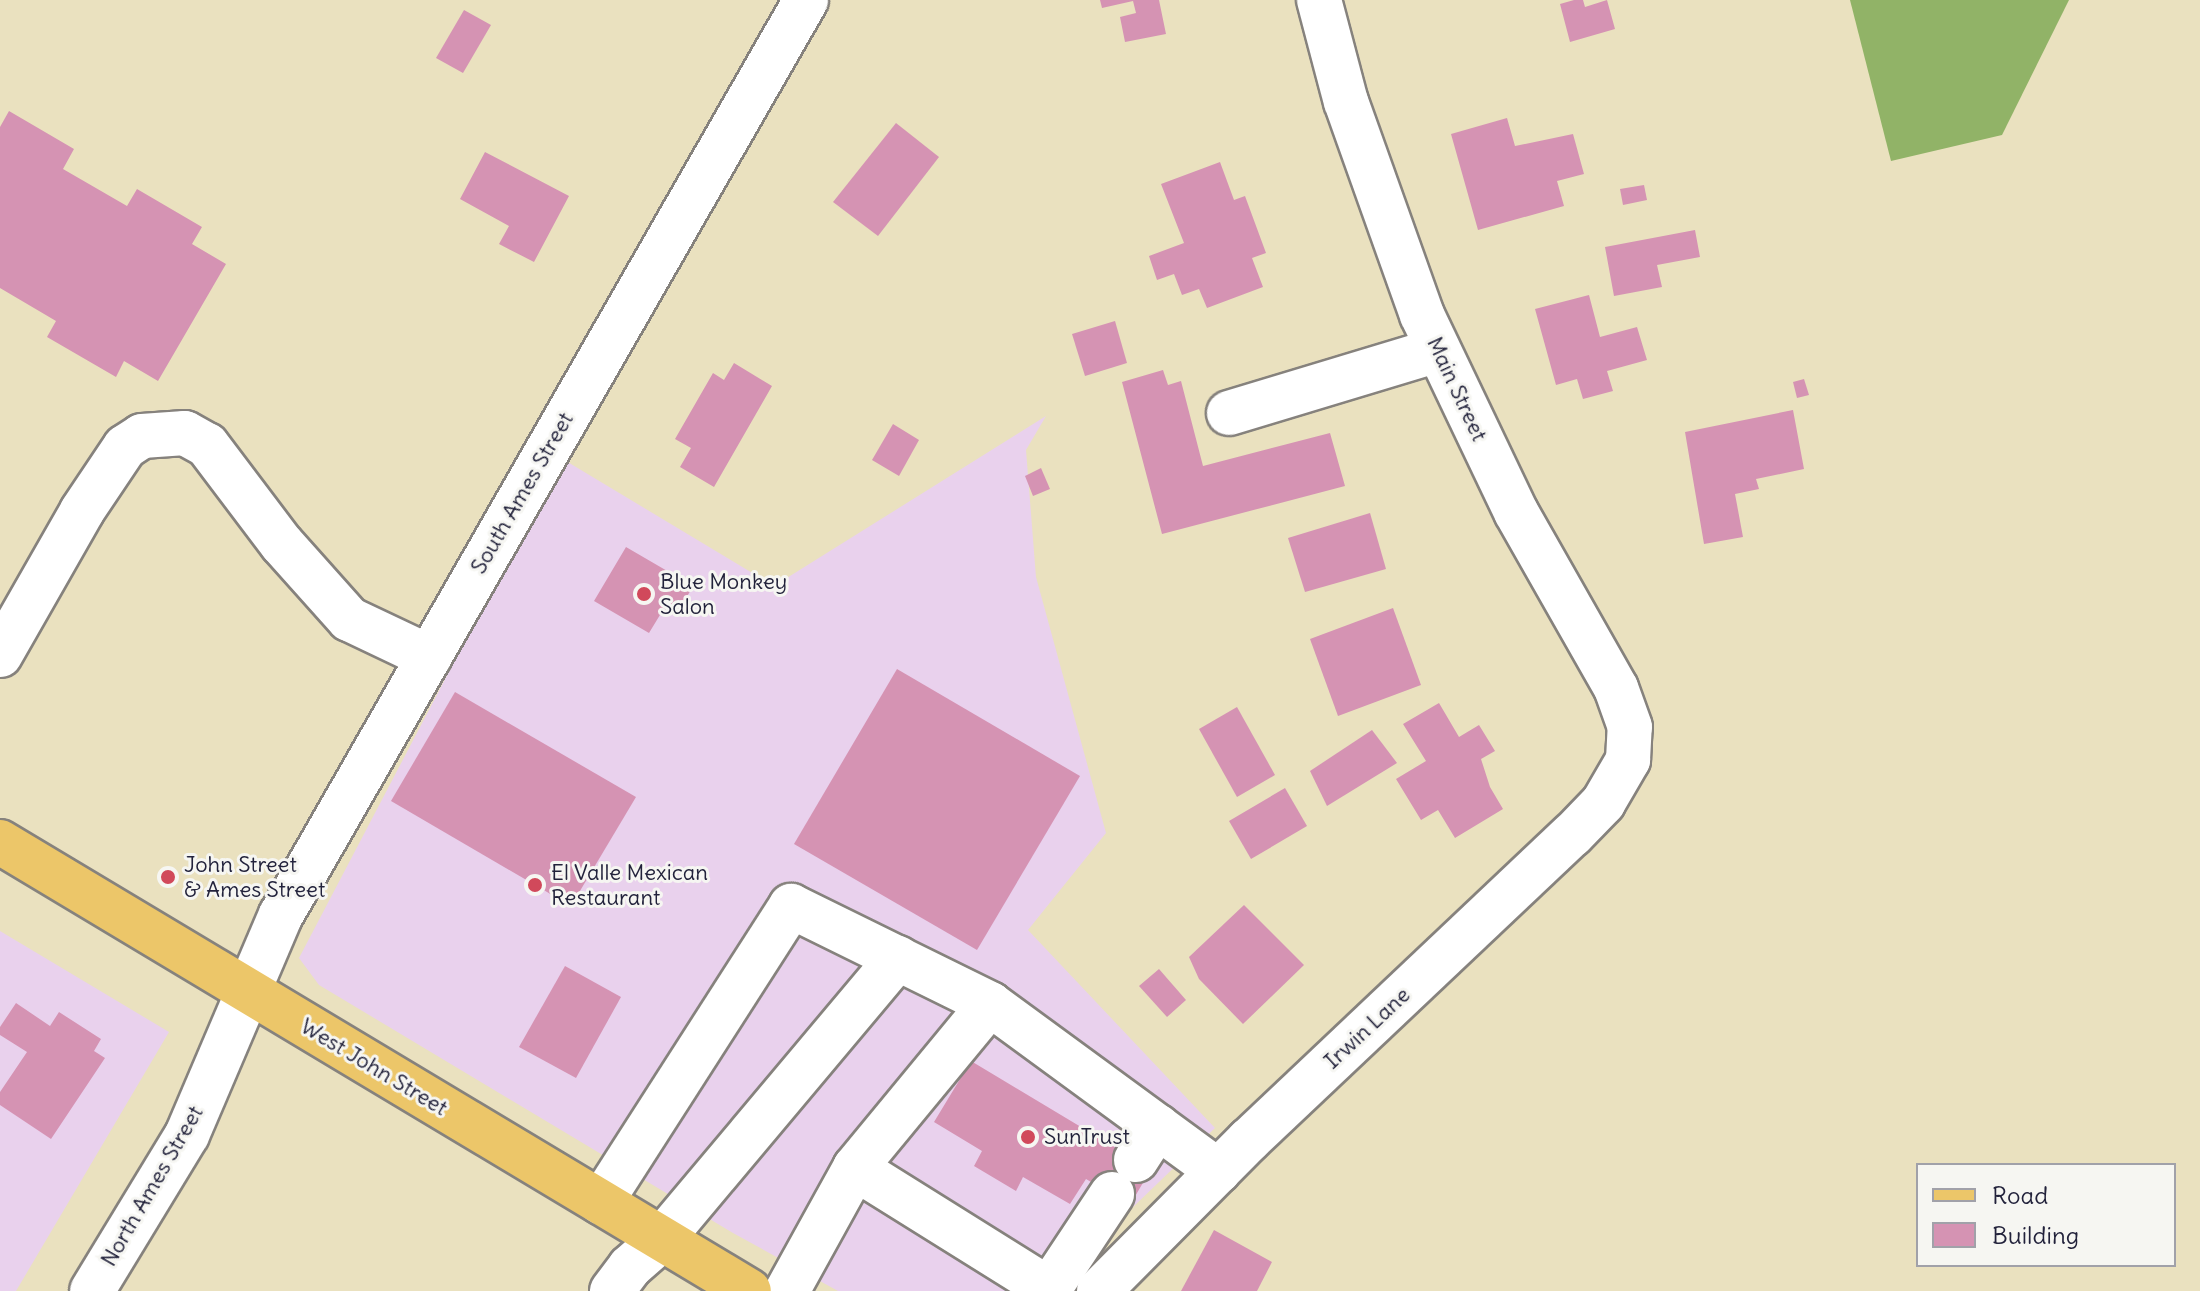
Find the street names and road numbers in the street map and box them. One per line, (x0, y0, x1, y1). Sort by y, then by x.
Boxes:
street label: Main Street (1421, 333, 1493, 445)
street label: South Ames Street (465, 408, 579, 578)
street label: Irwin Lane (1319, 982, 1415, 1074)
street label: West John Street (296, 1013, 452, 1121)
street label: North Ames Street (95, 1101, 209, 1271)

